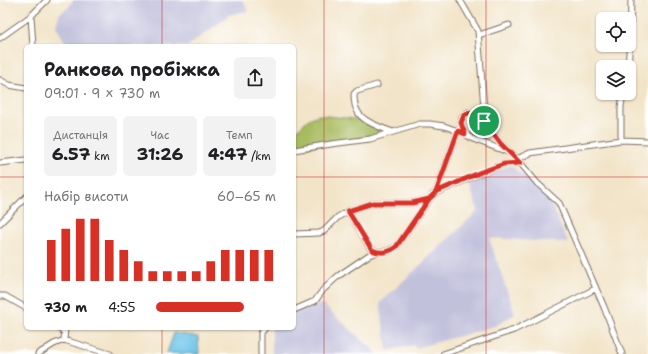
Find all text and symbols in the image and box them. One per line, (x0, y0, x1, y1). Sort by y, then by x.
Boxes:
map controls (596, 12, 636, 100)
button: locate (596, 12, 636, 52)
button: share (234, 57, 276, 99)
text: Ранкова пробіжка (44, 58, 220, 82)
button: layers (596, 60, 636, 100)
text: 09:01 · 9 × 730 m (44, 85, 160, 102)
pin (467, 104, 501, 138)
icon: arrive (473, 110, 495, 132)
text: Дистанція (53, 128, 108, 143)
text: Час (151, 128, 169, 143)
text: Темп (226, 128, 253, 143)
text: 6.57 (52, 143, 90, 165)
text: 31:26 (137, 143, 183, 165)
text: 4:47 (208, 143, 247, 165)
text: km (90, 149, 110, 164)
text: /km (247, 149, 271, 164)
text: Набір висоти (44, 188, 129, 205)
text: 60–65 m (217, 188, 276, 205)
text: 730 m (44, 299, 87, 316)
text: 4:55 (108, 299, 135, 316)

